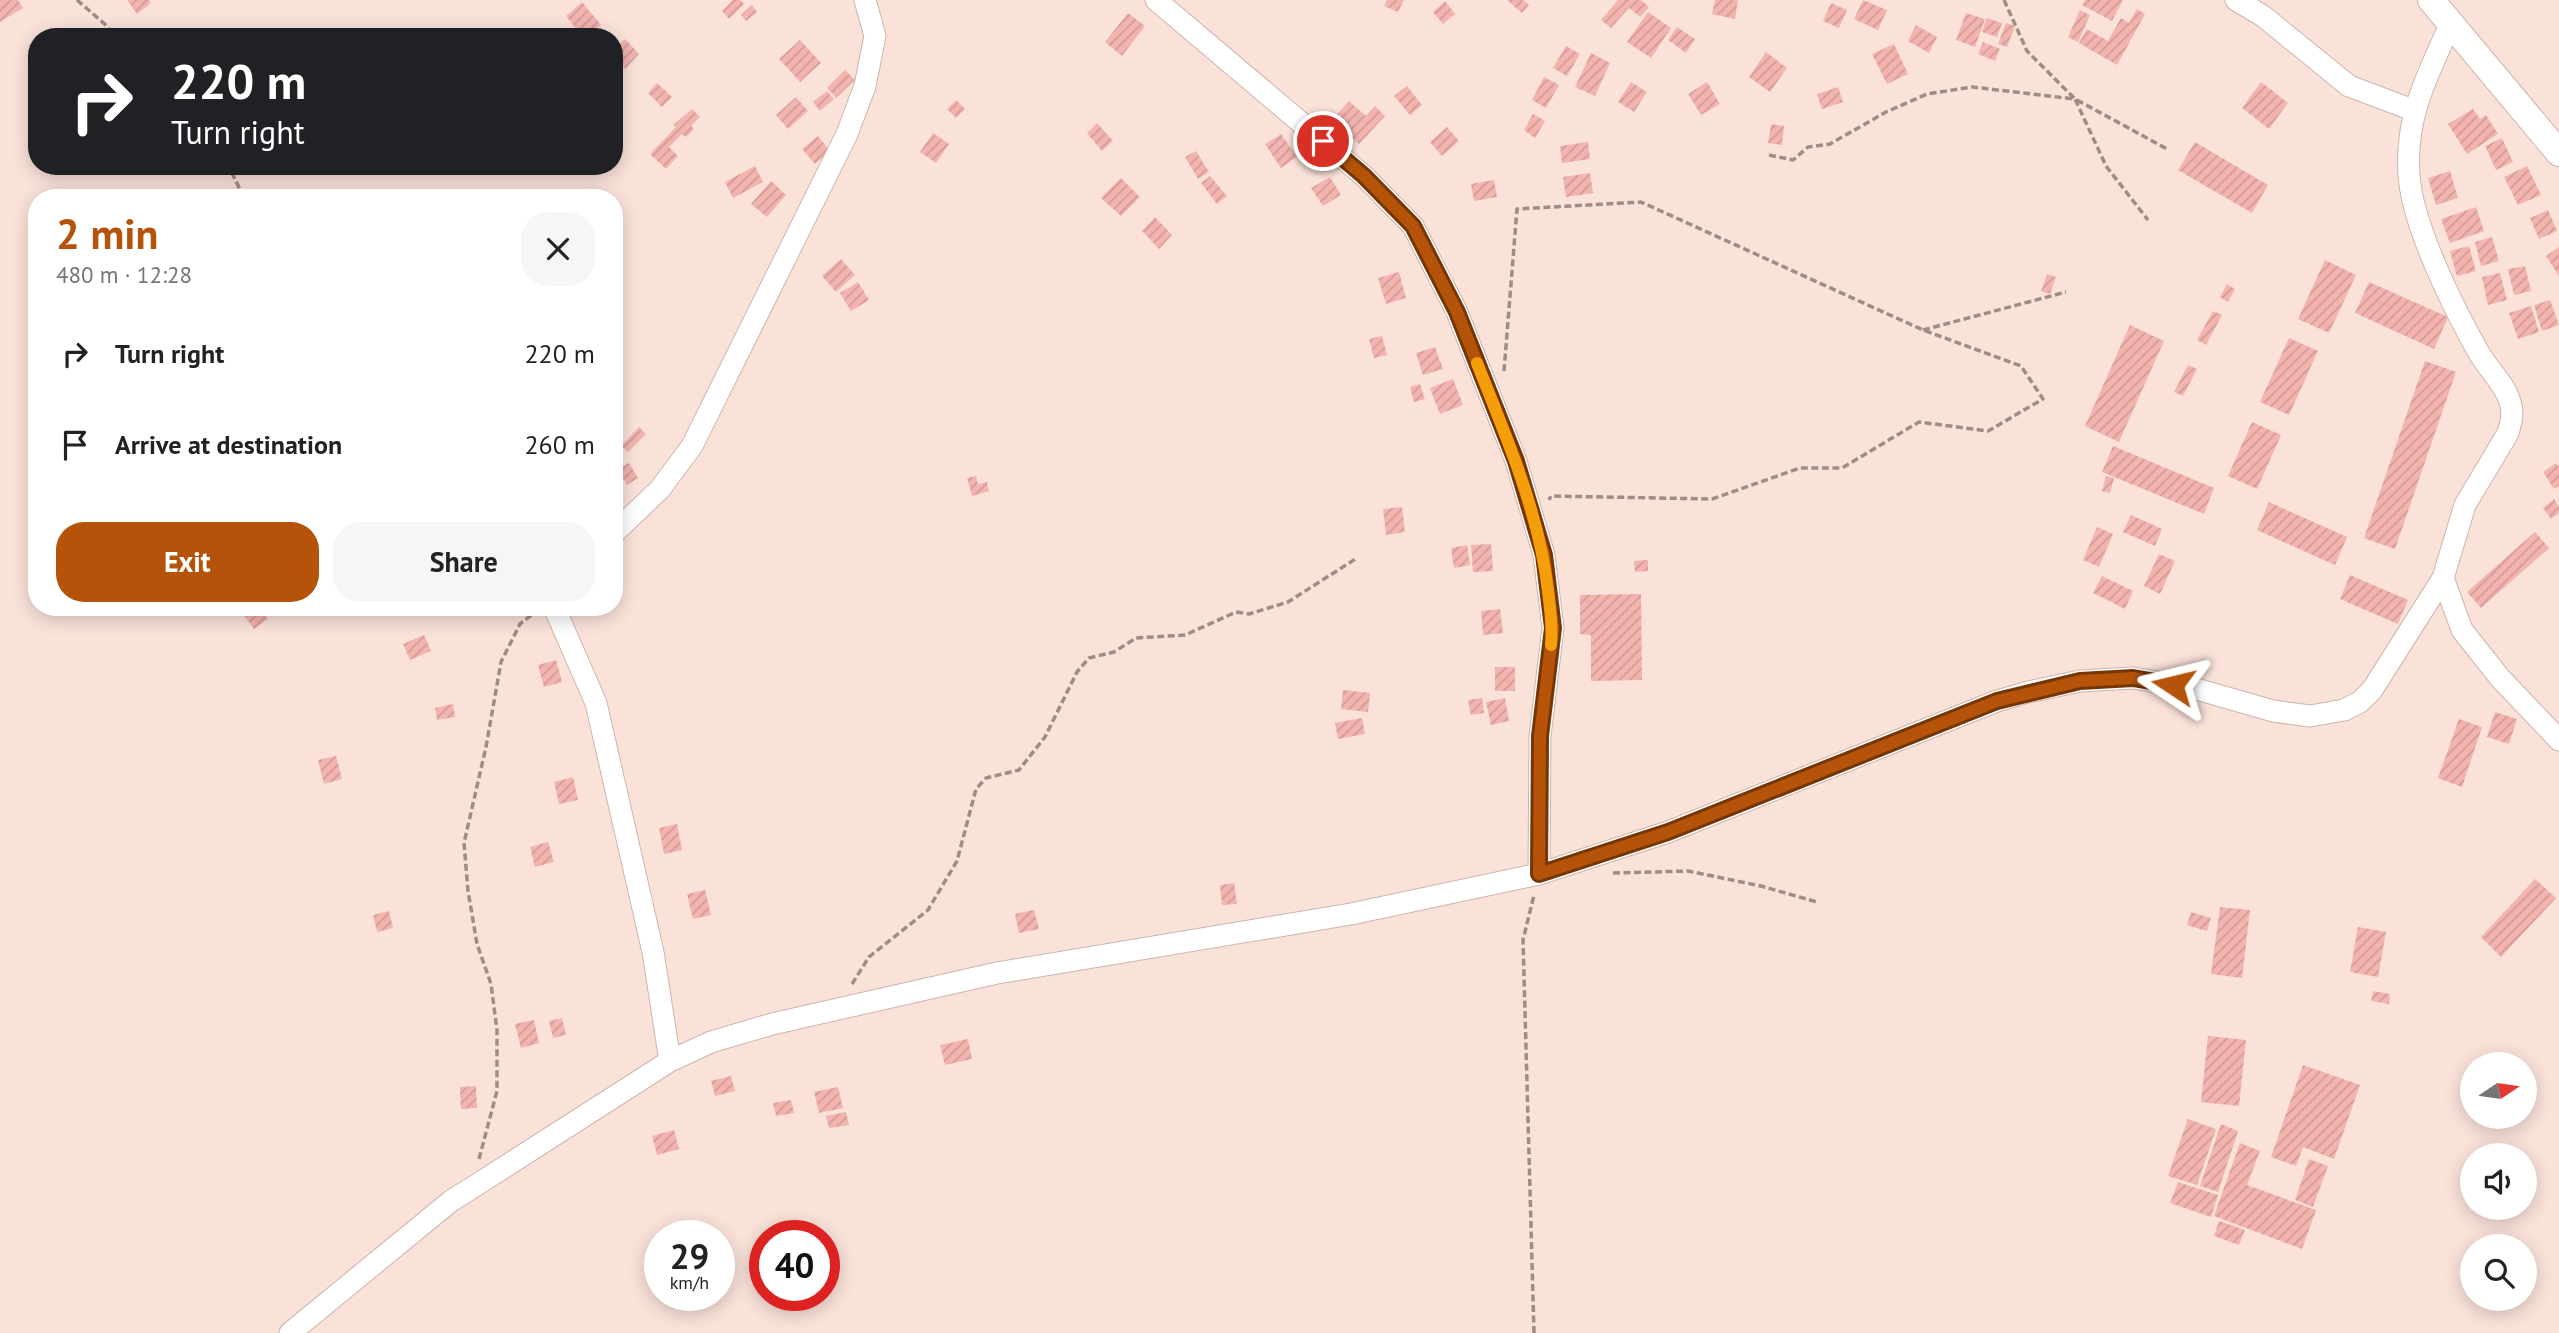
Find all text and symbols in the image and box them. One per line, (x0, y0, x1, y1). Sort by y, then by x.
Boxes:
text: 220 m (171, 49, 306, 113)
icon: right (56, 56, 147, 147)
text: Turn right (171, 111, 305, 153)
pin (1293, 111, 1353, 171)
icon: arrive (1304, 122, 1342, 160)
text: 2 min (56, 206, 158, 261)
button: close (521, 212, 595, 286)
text: 480 m · 12:28 (56, 260, 192, 289)
icon: right (56, 335, 94, 373)
text: Turn right (115, 337, 224, 370)
text: 220 m (524, 337, 595, 370)
icon: arrive (56, 426, 94, 464)
text: Arrive at destination (115, 428, 342, 461)
text: 260 m (524, 428, 595, 461)
button: Exit (56, 522, 319, 602)
button: Share (333, 522, 595, 602)
position arrow (2136, 648, 2210, 722)
north arrow (2460, 1052, 2538, 1129)
map controls (2460, 1052, 2537, 1311)
button: sound (2460, 1143, 2537, 1220)
speed limit sign: 40 (749, 1220, 840, 1311)
text: 29 (670, 1233, 709, 1279)
button: search (2460, 1234, 2537, 1311)
text: km/h (670, 1271, 709, 1294)

